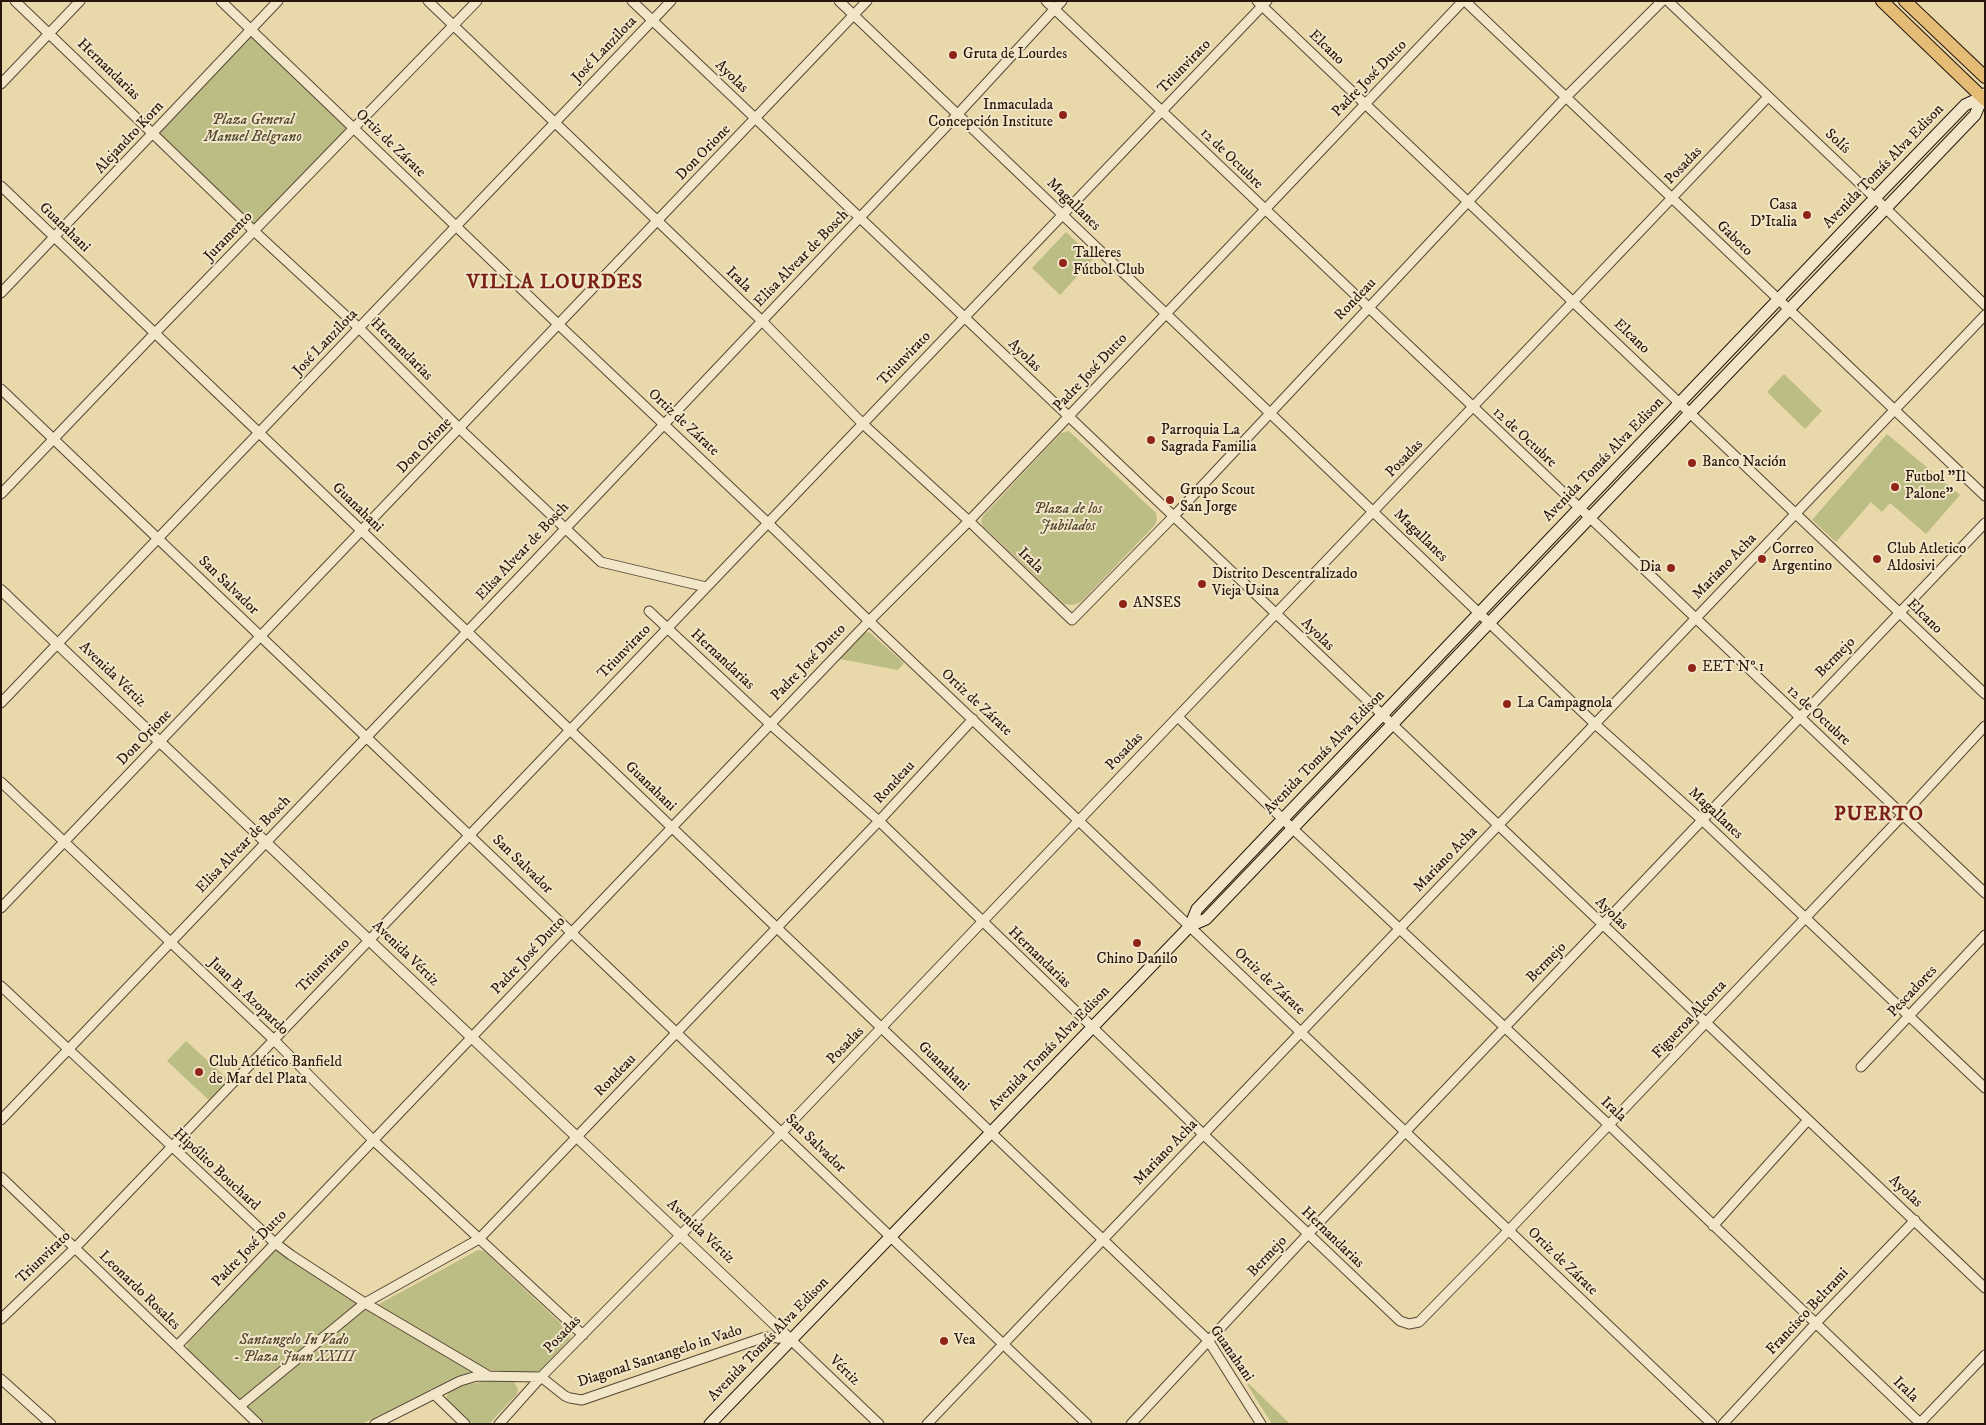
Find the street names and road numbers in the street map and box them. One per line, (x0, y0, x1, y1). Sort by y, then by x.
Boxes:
street label: José Lanzilota (569, 13, 641, 87)
street label: Elcano (1304, 27, 1348, 69)
street label: Hernandarias (73, 35, 143, 105)
street label: Triunvirato (1155, 36, 1215, 98)
street label: Padre José Dutto (1329, 37, 1411, 121)
street label: Ayolas (711, 57, 751, 97)
street label: Alejandro Korn (92, 98, 168, 178)
street label: Avenida Tomás Alva Edison (1820, 101, 1948, 233)
street label: Ortiz de Zárate (351, 106, 429, 182)
street label: Don Orione (673, 121, 735, 185)
street label: 12 de Octubre (1196, 124, 1266, 194)
street label: Solís (1820, 126, 1854, 158)
street label: Posadas (1662, 143, 1706, 189)
street label: Magallanes (1042, 175, 1104, 235)
street label: Guanahani (35, 199, 93, 257)
street label: Elisa Alvear de Bosch (751, 207, 853, 311)
street label: Juramento (201, 208, 257, 266)
street label: Gaboto (1712, 217, 1756, 261)
street label: Irala (721, 263, 755, 297)
street label: Rondeau (1331, 275, 1381, 325)
street label: José Lanzilota (290, 306, 362, 380)
street label: Hernandarias (366, 315, 436, 385)
street label: Elcano (1609, 316, 1653, 358)
street label: Triunvirato (875, 328, 935, 390)
street label: Padre José Dutto (1050, 330, 1132, 416)
street label: Ayolas (1004, 336, 1044, 376)
street label: Ortiz de Zárate (644, 386, 722, 460)
street label: Avenida Tomás Alva Edison (1540, 394, 1668, 526)
street label: 12 de Octubre (1488, 404, 1560, 472)
street label: Don Orione (394, 414, 456, 478)
street label: Posadas (1383, 436, 1427, 482)
street label: Guanahani (328, 479, 386, 537)
street label: Elisa Alvear de Bosch (473, 499, 573, 605)
street label: Magallanes (1389, 506, 1451, 566)
street label: Mariano Acha (1689, 530, 1761, 604)
street label: Irala (1013, 544, 1047, 578)
street label: San Salvador (194, 553, 262, 619)
street label: Elcano (1902, 596, 1946, 638)
street label: Ayolas (1297, 615, 1337, 655)
street label: Triunvirato (595, 621, 655, 683)
street label: Padre José Dutto (768, 621, 850, 705)
street label: Hernandarias (686, 626, 758, 694)
street label: Bermejo (1812, 634, 1860, 682)
street label: Avenida Vértiz (75, 638, 149, 712)
street label: Ortiz de Zárate (937, 666, 1015, 740)
street label: 12 de Octubre (1782, 682, 1854, 750)
street label: Avenida Tomás Alva Edison (1261, 687, 1389, 819)
street label: Don Orione (114, 706, 176, 770)
street label: Posadas (1103, 729, 1147, 775)
street label: Guanahani (621, 758, 679, 816)
street label: Rondeau (871, 758, 919, 808)
street label: Magallanes (1684, 784, 1746, 844)
street label: Elisa Alvear de Bosch (193, 793, 295, 897)
street label: Mariano Acha (1410, 823, 1482, 897)
street label: San Salvador (488, 832, 556, 898)
street label: Ayolas (1591, 894, 1631, 934)
street label: Padre José Dutto (488, 913, 570, 999)
street label: Avenida Vértiz (368, 917, 442, 991)
street label: Hernandarias (1004, 923, 1074, 993)
street label: Triunvirato (294, 935, 354, 997)
street label: Bermejo (1523, 939, 1571, 987)
street label: Ortiz de Zárate (1230, 945, 1308, 1019)
street label: Juan B. Azopardo (204, 954, 292, 1040)
street label: Pescadores (1885, 962, 1941, 1022)
street label: Figueroa Alcorta (1649, 977, 1731, 1063)
street label: Avenida Tomás Alva Edison (986, 983, 1114, 1115)
street label: Posadas (824, 1023, 868, 1069)
street label: Guanahani (914, 1038, 972, 1096)
street label: Rondeau (591, 1051, 641, 1101)
street label: Irala (1596, 1094, 1630, 1126)
street label: San Salvador (781, 1111, 849, 1177)
street label: Mariano Acha (1130, 1116, 1202, 1190)
street label: Hipólito Bouchard (169, 1125, 263, 1215)
street label: Ayolas (1884, 1172, 1926, 1212)
street label: Avenida Vértiz (662, 1196, 738, 1268)
street label: Hernandarias (1297, 1203, 1367, 1273)
street label: Padre José Dutto (209, 1207, 291, 1291)
street label: Ortiz de Zárate (1523, 1224, 1601, 1300)
street label: Triunvirato (13, 1228, 75, 1288)
street label: Bermejo (1244, 1233, 1292, 1281)
street label: Leonardo Rosales (95, 1248, 183, 1334)
street label: Francisco Beltrami (1763, 1265, 1853, 1359)
street label: Avenida Tomás Alva Edison (705, 1274, 833, 1406)
street label: Posadas (541, 1312, 585, 1358)
street label: Diagonal Santangelo in Vado (575, 1322, 745, 1392)
street label: Guanahani (1205, 1323, 1257, 1385)
street label: Vértiz (825, 1352, 863, 1390)
street label: Irala (1888, 1373, 1922, 1407)

